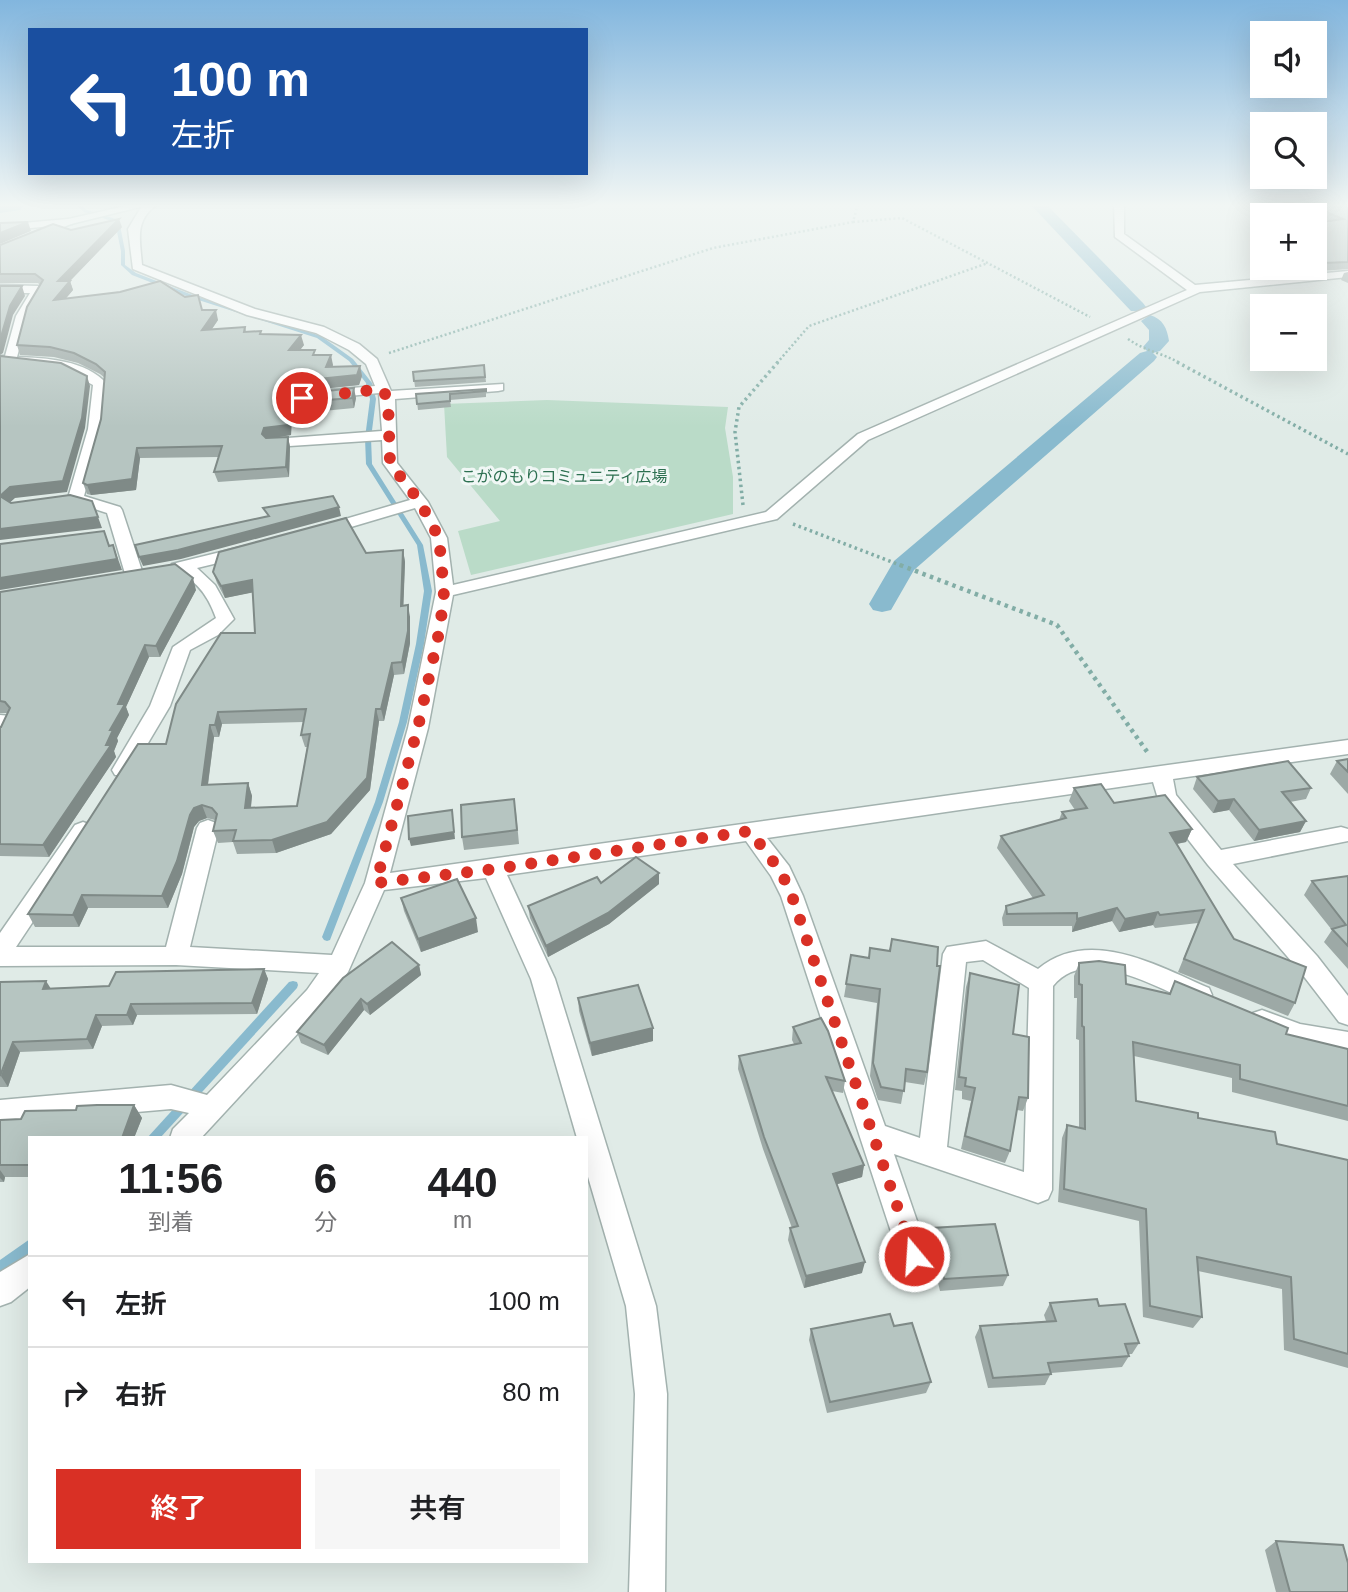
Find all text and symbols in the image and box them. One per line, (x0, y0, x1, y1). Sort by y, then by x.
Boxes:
map controls (1250, 21, 1327, 371)
button: sound (1250, 21, 1327, 98)
text: 100 m (171, 52, 310, 106)
icon: left (56, 56, 147, 147)
button: search (1250, 112, 1327, 189)
text: 左折 (171, 117, 235, 153)
button: + (1250, 203, 1327, 280)
button: − (1250, 294, 1327, 371)
pin (272, 368, 332, 428)
icon: arrive (283, 379, 321, 417)
park label: こがのもりコミュニティ広場 (460, 468, 668, 485)
text: 11:56 (118, 1155, 223, 1202)
text: 6 (314, 1155, 337, 1202)
text: 440 (428, 1159, 498, 1206)
text: m (453, 1207, 472, 1233)
text: 到着 (148, 1209, 194, 1235)
text: 分 (314, 1209, 337, 1235)
position arrow (877, 1219, 951, 1293)
icon: left (56, 1283, 94, 1321)
text: 100 m (488, 1286, 560, 1316)
text: 左折 (115, 1289, 167, 1319)
icon: right (56, 1374, 94, 1412)
text: 80 m (502, 1377, 560, 1407)
text: 右折 (115, 1380, 167, 1410)
button: 終了 (56, 1469, 301, 1549)
button: 共有 (315, 1469, 560, 1549)

